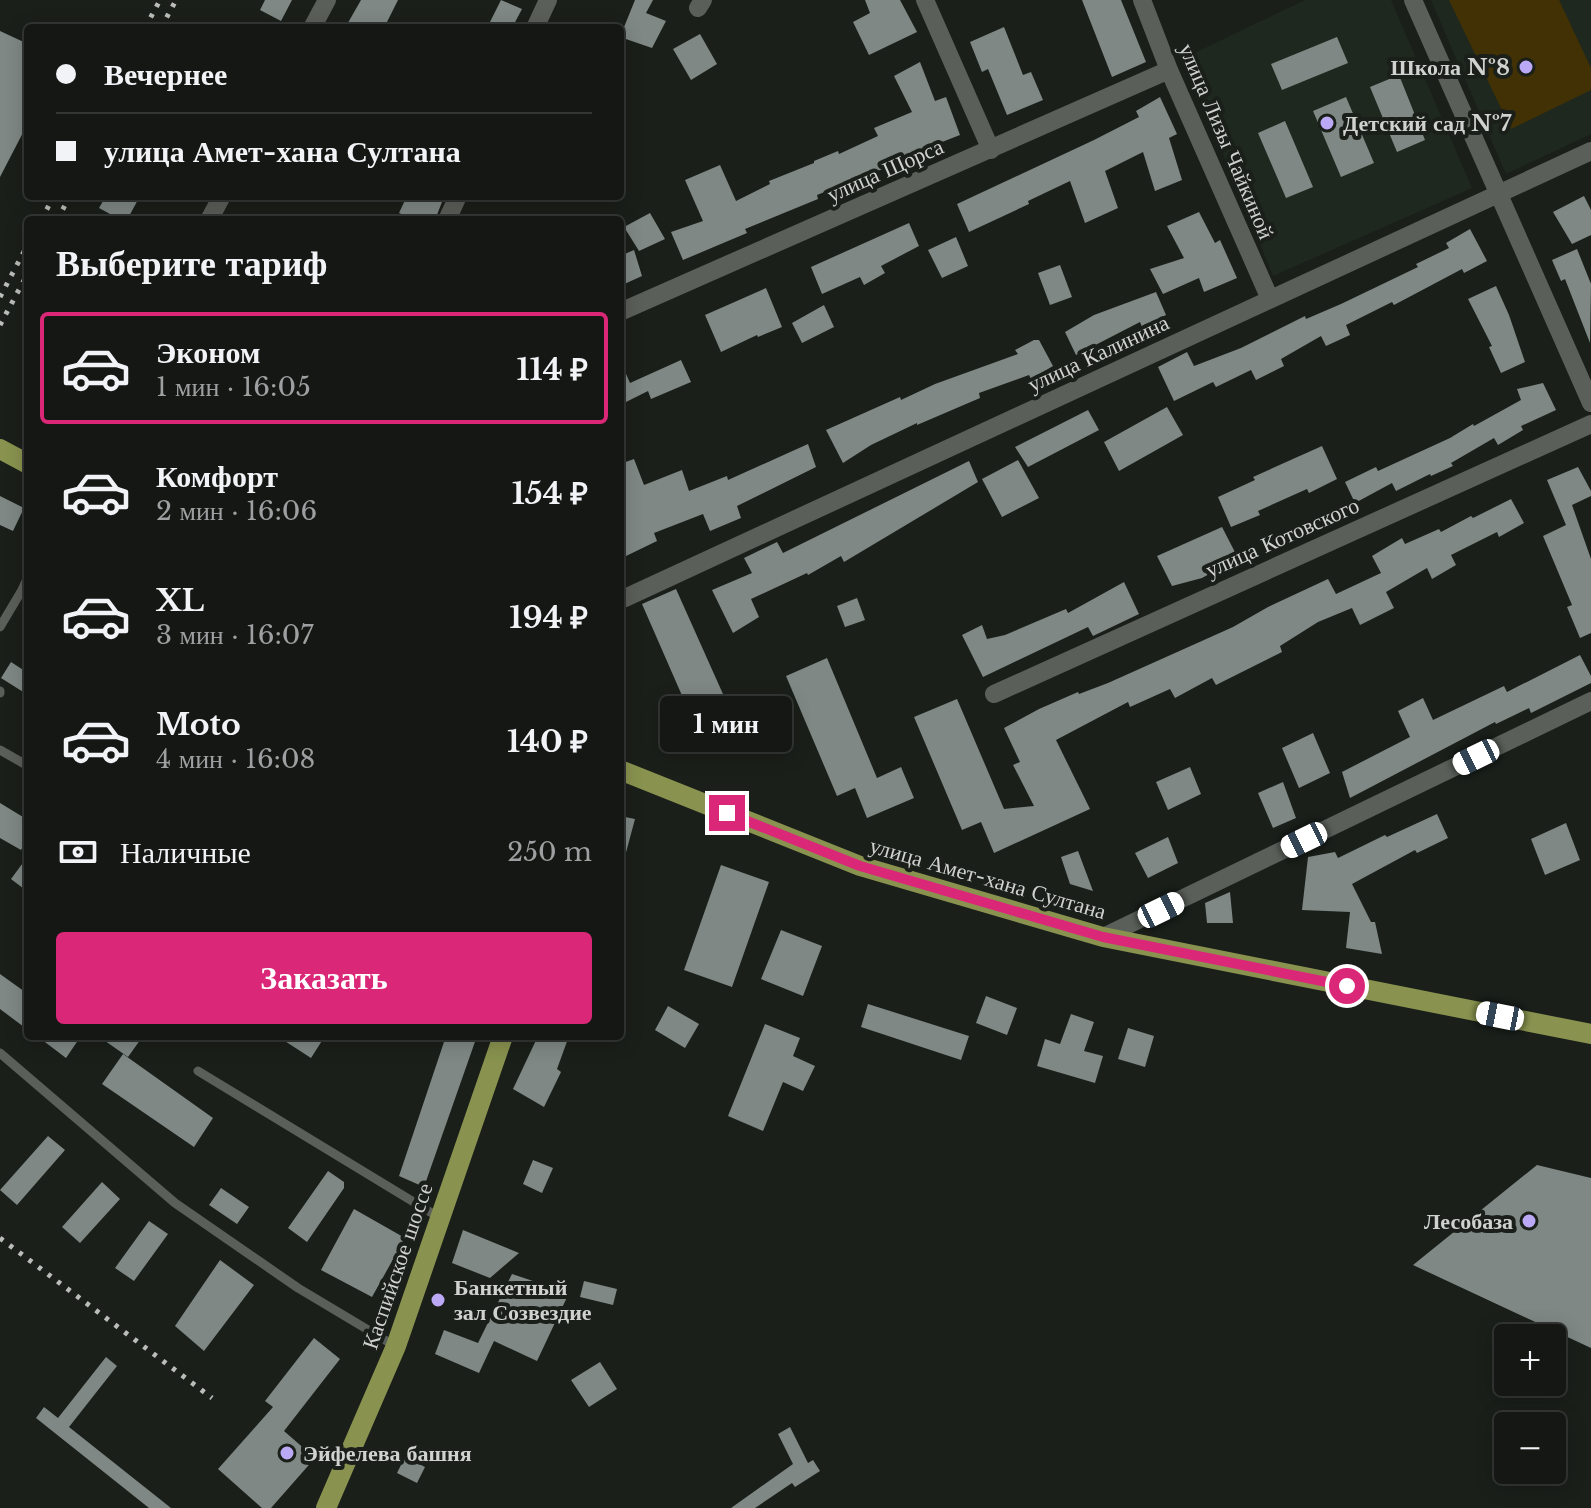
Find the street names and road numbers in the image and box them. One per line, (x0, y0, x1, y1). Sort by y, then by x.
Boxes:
street label: улица Лизы Чайкиной (1173, 39, 1280, 243)
street label: улица Щорса (823, 133, 948, 208)
street label: улица Калинина (1023, 309, 1173, 398)
street label: улица Котовского (1201, 492, 1363, 583)
street label: улица Амет-хана Султана (867, 832, 1109, 925)
street label: Каспийское шоссе (356, 1180, 439, 1353)

